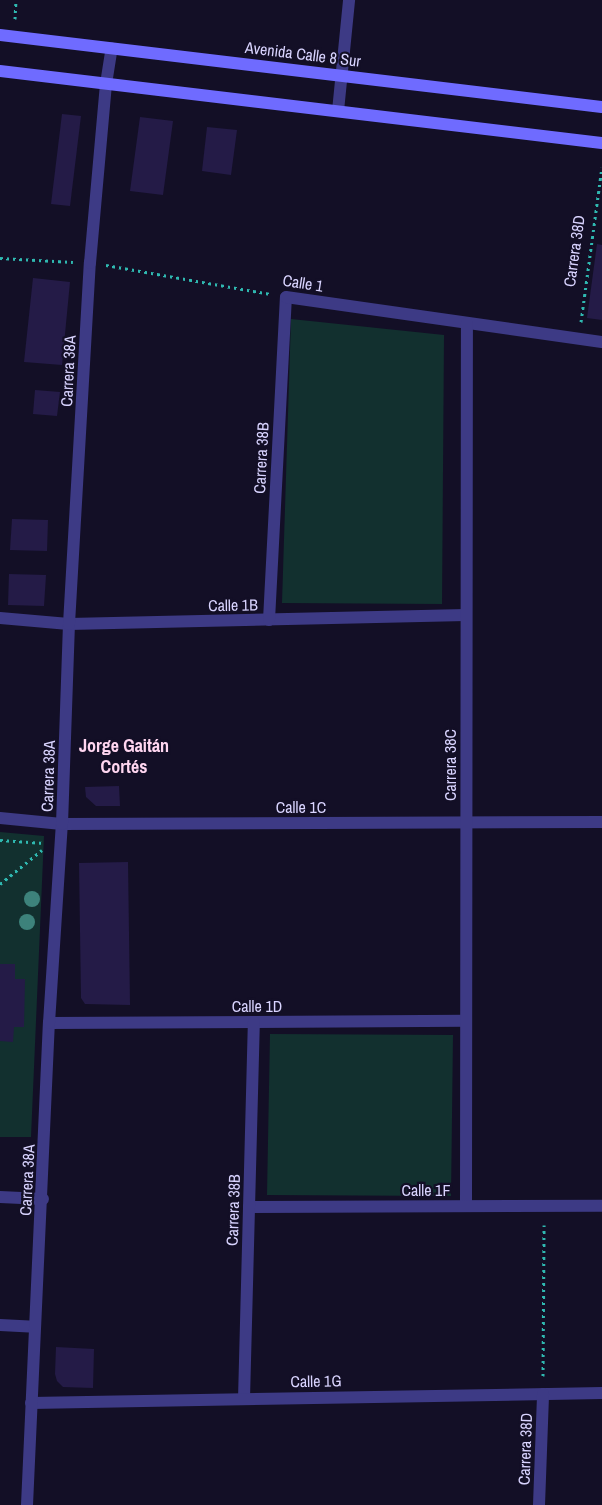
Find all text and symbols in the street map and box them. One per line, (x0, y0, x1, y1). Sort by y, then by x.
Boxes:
street label: Avenida Calle 8 Sur (244, 37, 362, 71)
street label: Carrera 38D (559, 214, 589, 288)
street label: Calle 1 (281, 270, 325, 296)
street label: Carrera 38A (57, 335, 79, 407)
street label: Carrera 38B (250, 422, 272, 494)
street label: Calle 1B (208, 595, 258, 615)
street label: Carrera 38C (440, 729, 460, 801)
district label: Jorge Gaitán Cortés (79, 736, 169, 779)
street label: Carrera 38A (37, 740, 59, 812)
street label: Calle 1C (276, 797, 326, 817)
street label: Calle 1D (232, 996, 282, 1016)
street label: Carrera 38A (16, 1144, 38, 1216)
street label: Carrera 38B (222, 1174, 244, 1246)
street label: Calle 1F (402, 1180, 450, 1200)
street label: Calle 1G (290, 1371, 342, 1391)
street label: Carrera 38D (514, 1413, 536, 1485)

